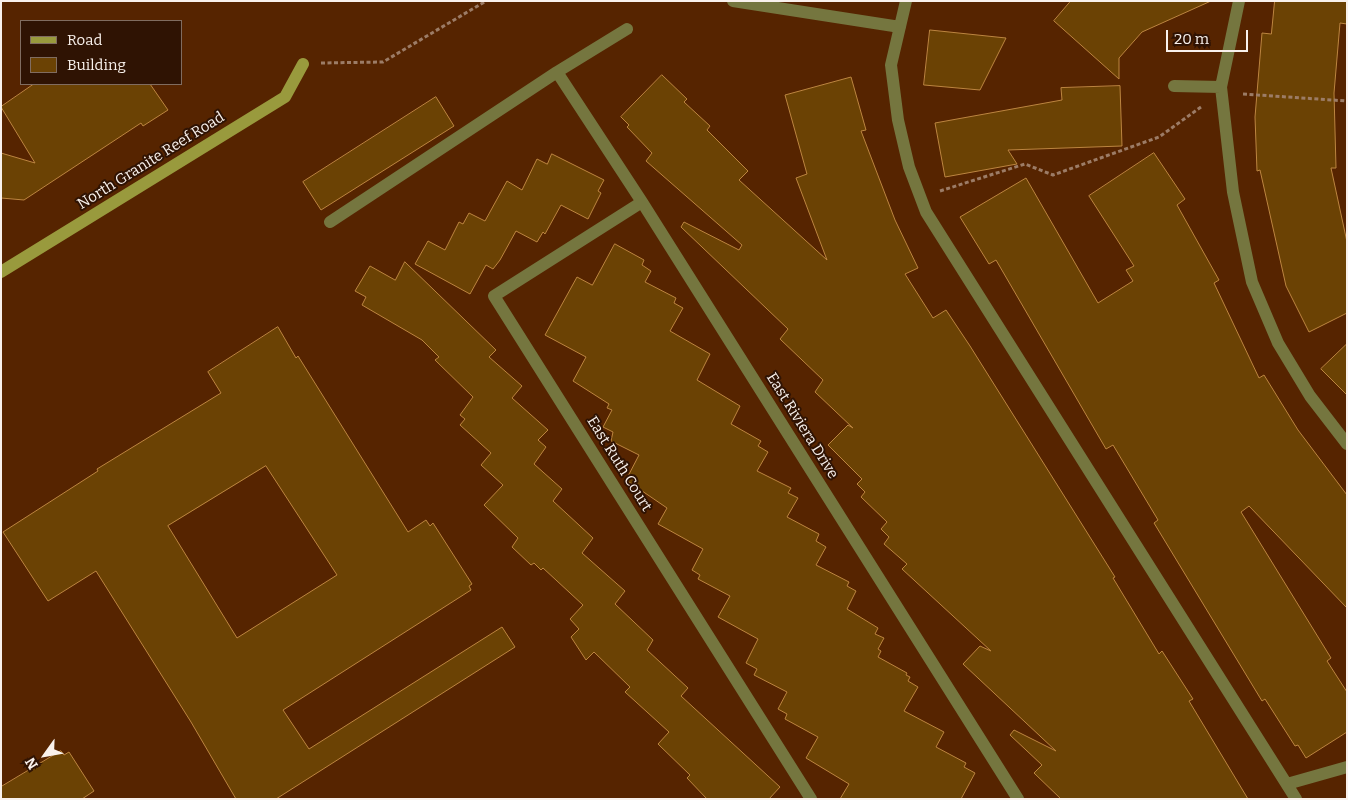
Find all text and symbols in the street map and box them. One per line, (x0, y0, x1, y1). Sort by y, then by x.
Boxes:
legend (20, 20, 182, 85)
scale bar (1168, 20, 1250, 52)
text: 20 m (1174, 30, 1209, 48)
text: Road (67, 31, 102, 49)
text: Building (67, 56, 126, 74)
street label: North Granite Reef Road (74, 108, 228, 214)
street label: East Riviera Drive (762, 370, 842, 482)
street label: East Ruth Court (583, 413, 655, 515)
north arrow (20, 730, 70, 780)
text: N (22, 754, 42, 772)

